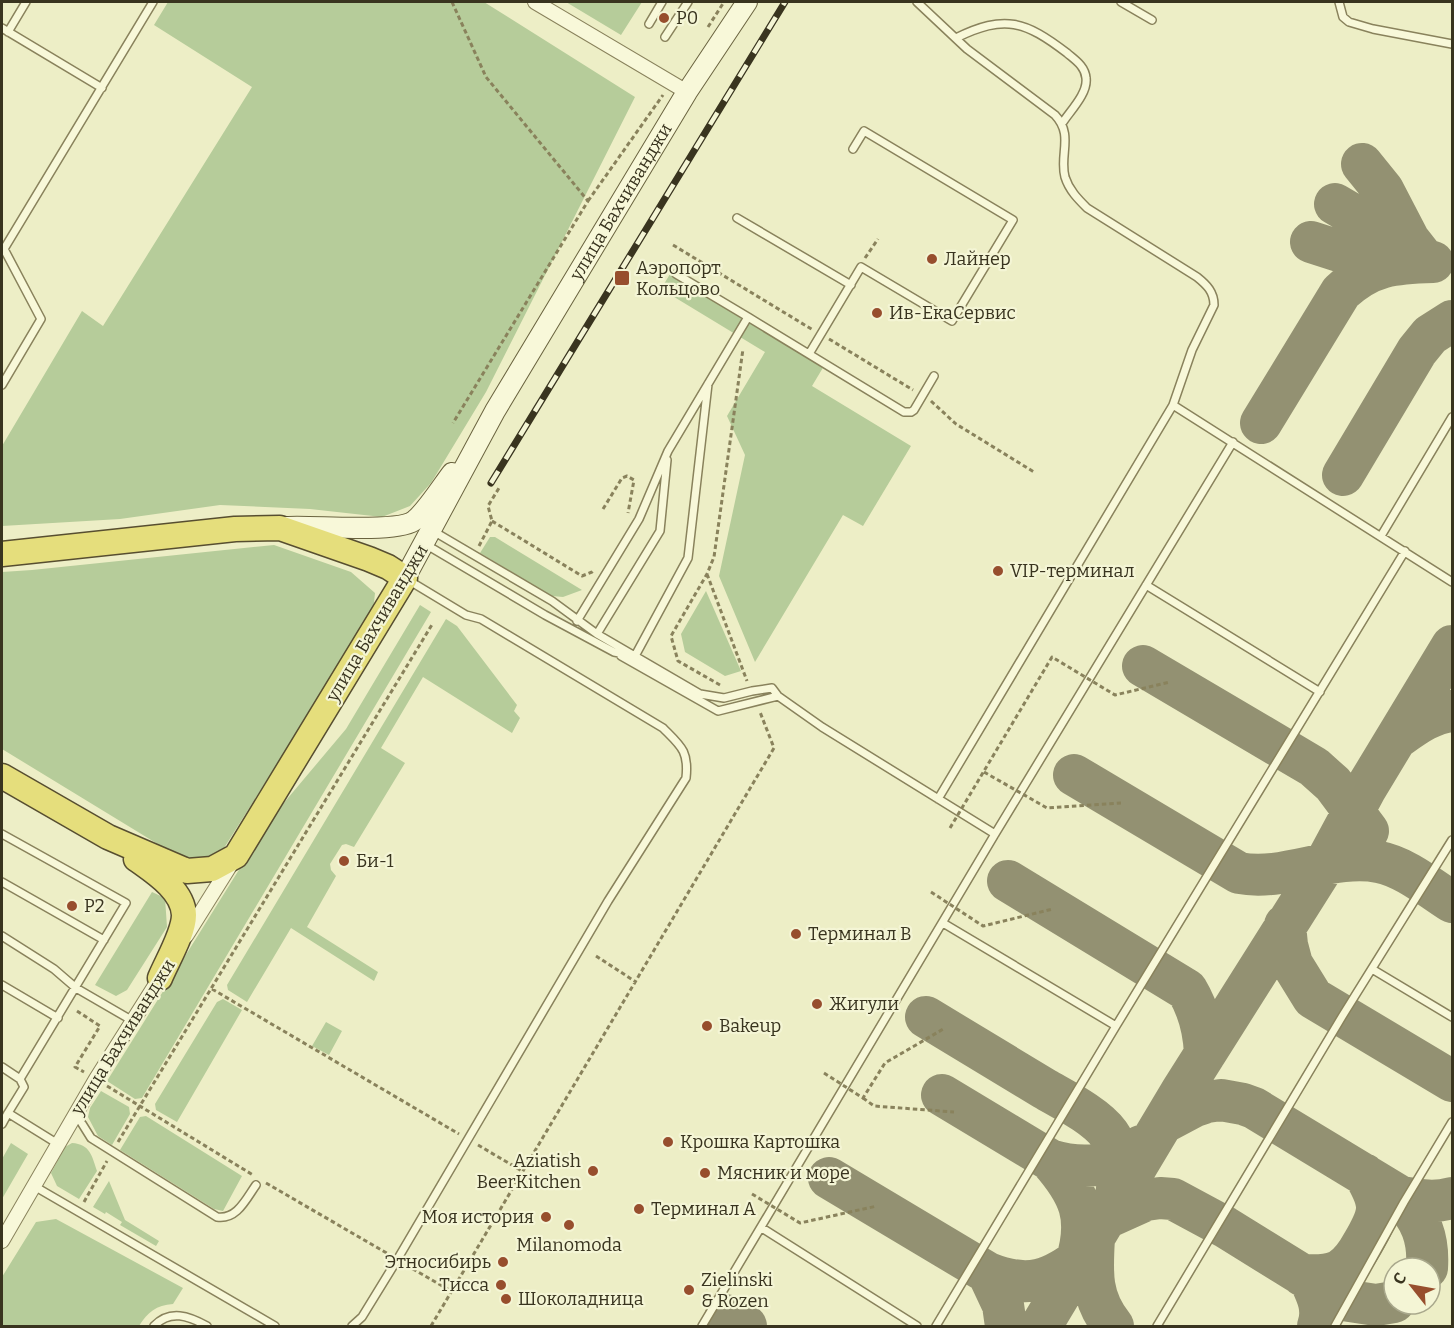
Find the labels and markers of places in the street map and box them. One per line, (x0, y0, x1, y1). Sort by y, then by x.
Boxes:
place label: P0 (676, 7, 698, 29)
marker: P0 (657, 11, 671, 25)
place label: Лайнер (944, 248, 1011, 270)
marker: Лайнер (925, 252, 939, 266)
place label: Аэропорт Кольцово (636, 257, 721, 300)
marker: Аэропорт Кольцово (613, 269, 631, 287)
place label: Ив-ЕкаСервис (889, 302, 1016, 324)
marker: Ив-ЕкаСервис (870, 306, 884, 320)
place label: VIP-терминал (1010, 560, 1135, 582)
marker: VIP-терминал (991, 564, 1005, 578)
place label: Би-1 (356, 850, 394, 872)
marker: Би-1 (337, 854, 351, 868)
place label: P2 (84, 895, 105, 917)
marker: P2 (65, 899, 79, 913)
place label: Терминал B (808, 923, 912, 945)
marker: Терминал B (789, 927, 803, 941)
place label: Жигули (829, 993, 899, 1015)
marker: Жигули (810, 997, 824, 1011)
place label: Bakeup (719, 1015, 781, 1037)
marker: Bakeup (700, 1019, 714, 1033)
place label: Крошка Картошка (680, 1131, 840, 1153)
marker: Крошка Картошка (661, 1135, 675, 1149)
place label: Aziatish BeerKitchen (477, 1150, 582, 1193)
place label: Мясник и море (717, 1162, 850, 1184)
marker: Aziatish BeerKitchen (586, 1164, 600, 1178)
marker: Мясник и море (698, 1166, 712, 1180)
place label: Терминал А (651, 1198, 756, 1220)
marker: Терминал А (632, 1202, 646, 1216)
place label: Моя история (422, 1206, 534, 1228)
marker: Моя история (539, 1210, 553, 1224)
marker: Milanomoda (562, 1218, 576, 1232)
place label: Milanomoda (516, 1234, 622, 1256)
place label: Этносибирь (385, 1251, 491, 1273)
marker: Этносибирь (496, 1255, 510, 1269)
place label: Zielinski & Rozen (701, 1269, 773, 1312)
place label: Тисса (439, 1274, 489, 1296)
marker: Тисса (494, 1278, 508, 1292)
marker: Zielinski & Rozen (682, 1283, 696, 1297)
place label: Шоколадница (518, 1288, 644, 1310)
marker: Шоколадница (499, 1292, 513, 1306)

